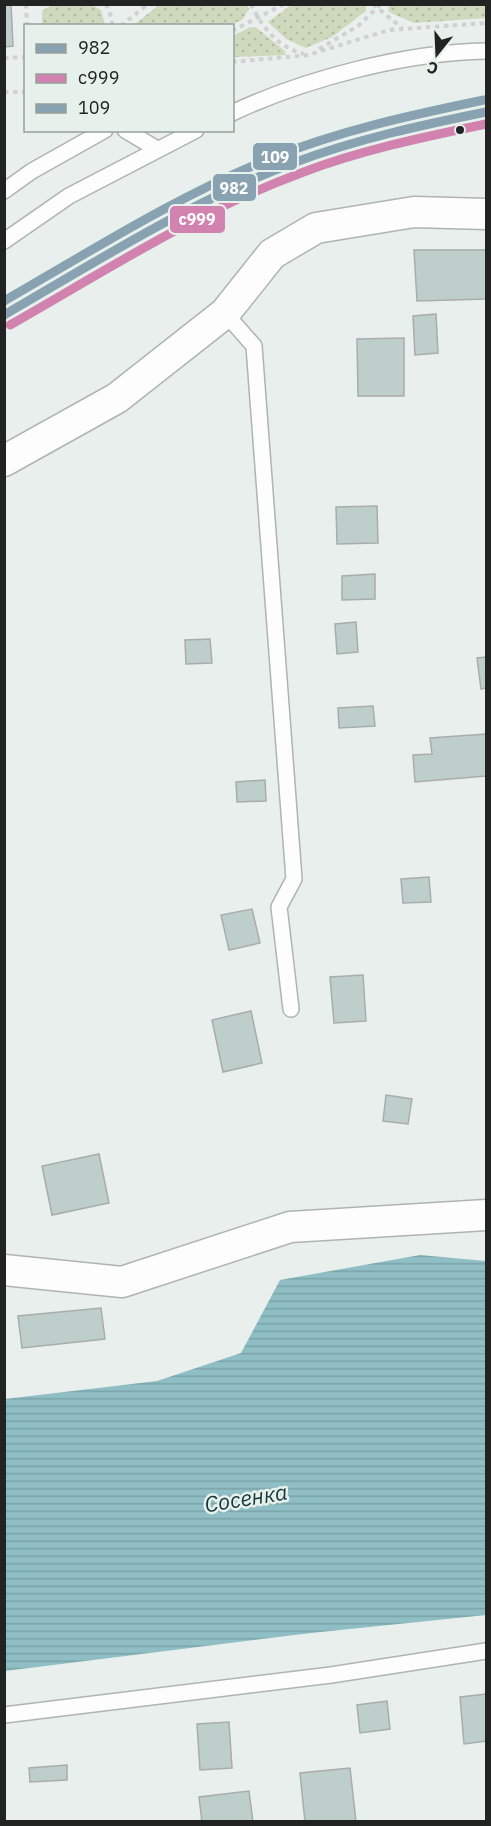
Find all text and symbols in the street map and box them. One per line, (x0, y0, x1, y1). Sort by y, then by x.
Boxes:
legend (24, 24, 234, 132)
north arrow (407, 24, 467, 84)
text: 982 (78, 36, 110, 59)
text: С (424, 57, 440, 79)
text: с999 (78, 66, 119, 89)
text: 109 (78, 96, 110, 119)
unlabelled marker (454, 124, 466, 136)
line badge: 109 (252, 142, 298, 171)
text: 109 (261, 147, 289, 167)
line badge: 982 (212, 173, 257, 202)
text: 982 (220, 178, 248, 198)
line badge: с999 (169, 205, 226, 234)
text: с999 (178, 209, 216, 229)
water label: Сосенка (202, 1477, 289, 1518)

